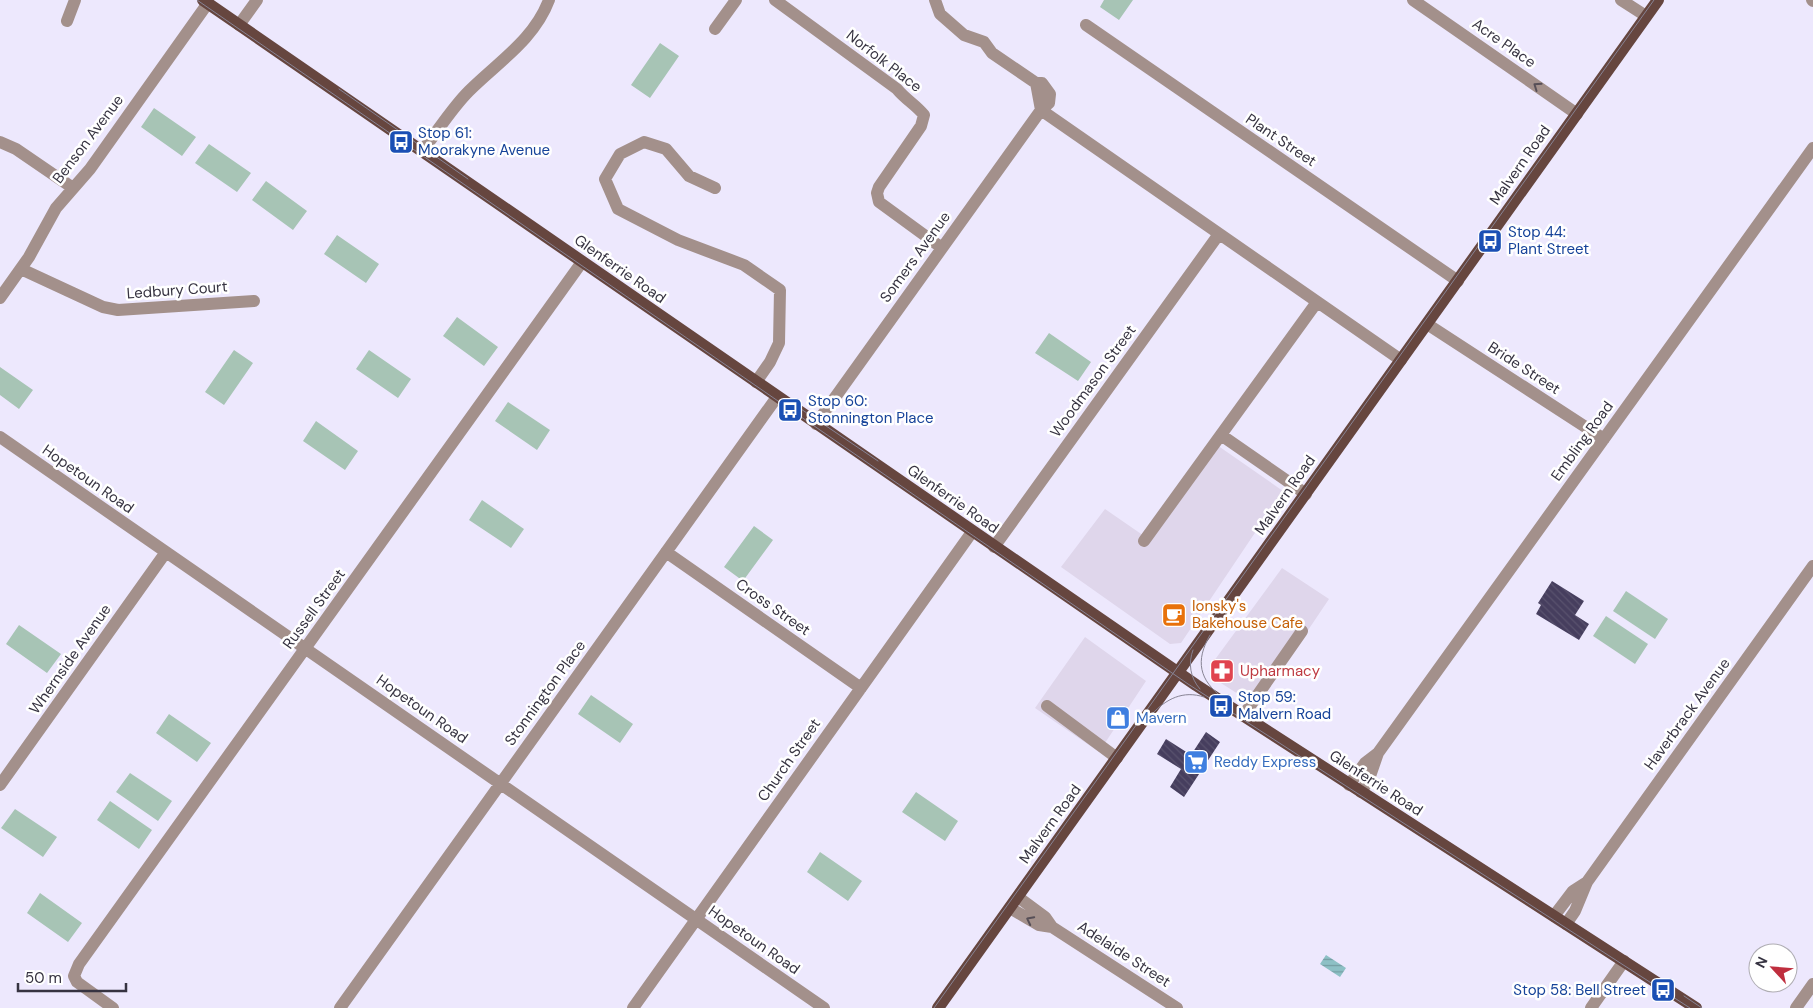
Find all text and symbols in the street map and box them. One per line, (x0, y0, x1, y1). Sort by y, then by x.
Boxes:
street label: Acre Place (1468, 14, 1540, 72)
street label: Norfolk Place (842, 25, 926, 97)
one-way arrow (1533, 83, 1543, 92)
street label: Benson Avenue (48, 91, 128, 187)
street label: Plant Street (1242, 109, 1320, 171)
street label: Malvern Road (1485, 121, 1555, 209)
place label: Stop 61: Moorakyne Avenue (418, 123, 550, 160)
bus stop icon: Stop 61: Moorakyne Avenue (388, 129, 414, 155)
street label: Somers Avenue (875, 208, 955, 306)
place label: Stop 44: Plant Street (1508, 222, 1589, 259)
bus stop icon: Stop 44: Plant Street (1477, 228, 1503, 254)
street label: Glenferrie Road (570, 230, 670, 308)
street label: Ledbury Court (126, 276, 228, 304)
street label: Woodmason Street (1046, 321, 1141, 441)
street label: Bride Street (1484, 337, 1564, 399)
place label: Stop 60: Stonnington Place (808, 391, 934, 428)
bus stop icon: Stop 60: Stonnington Place (777, 397, 803, 423)
street label: Embling Road (1546, 397, 1618, 485)
street label: Hopetoun Road (38, 440, 138, 518)
street label: Malvern Road (1250, 451, 1320, 539)
street label: Glenferrie Road (903, 460, 1003, 538)
street label: Russell Street (278, 565, 350, 653)
street label: Cross Street (732, 574, 814, 640)
place label: Ionsky's Bakehouse Cafe (1192, 596, 1303, 633)
street label: Whernside Avenue (25, 600, 115, 718)
cafe icon: Ionsky's Bakehouse Cafe (1161, 602, 1187, 628)
street label: Stonnington Place (500, 636, 590, 750)
street label: Haverbrack Avenue (1640, 654, 1734, 774)
pharmacy icon: Upharmacy (1209, 658, 1235, 684)
place label: Upharmacy (1240, 661, 1321, 681)
street label: Hopetoun Road (372, 670, 472, 748)
place label: Stop 59: Malvern Road (1238, 687, 1331, 724)
bus stop icon: Stop 59: Malvern Road (1208, 693, 1234, 719)
shop icon: Mavern (1105, 705, 1131, 731)
place label: Mavern (1136, 708, 1187, 728)
street label: Church Street (753, 714, 825, 805)
street label: Glenferrie Road (1326, 745, 1426, 821)
supermarket icon: Reddy Express (1183, 749, 1209, 775)
place label: Reddy Express (1214, 752, 1316, 772)
street label: Malvern Road (1015, 780, 1085, 868)
street label: Hopetoun Road (704, 901, 804, 979)
one-way arrow (1026, 916, 1035, 926)
street label: Adelaide Street (1074, 916, 1174, 992)
north arrow (1748, 943, 1798, 993)
text: N (1751, 954, 1772, 971)
scale bar (18, 960, 125, 992)
text: 50 m (25, 968, 62, 988)
bus stop icon: Stop 58: Bell Street (1650, 977, 1676, 1003)
place label: Stop 58: Bell Street (1513, 980, 1646, 1000)

